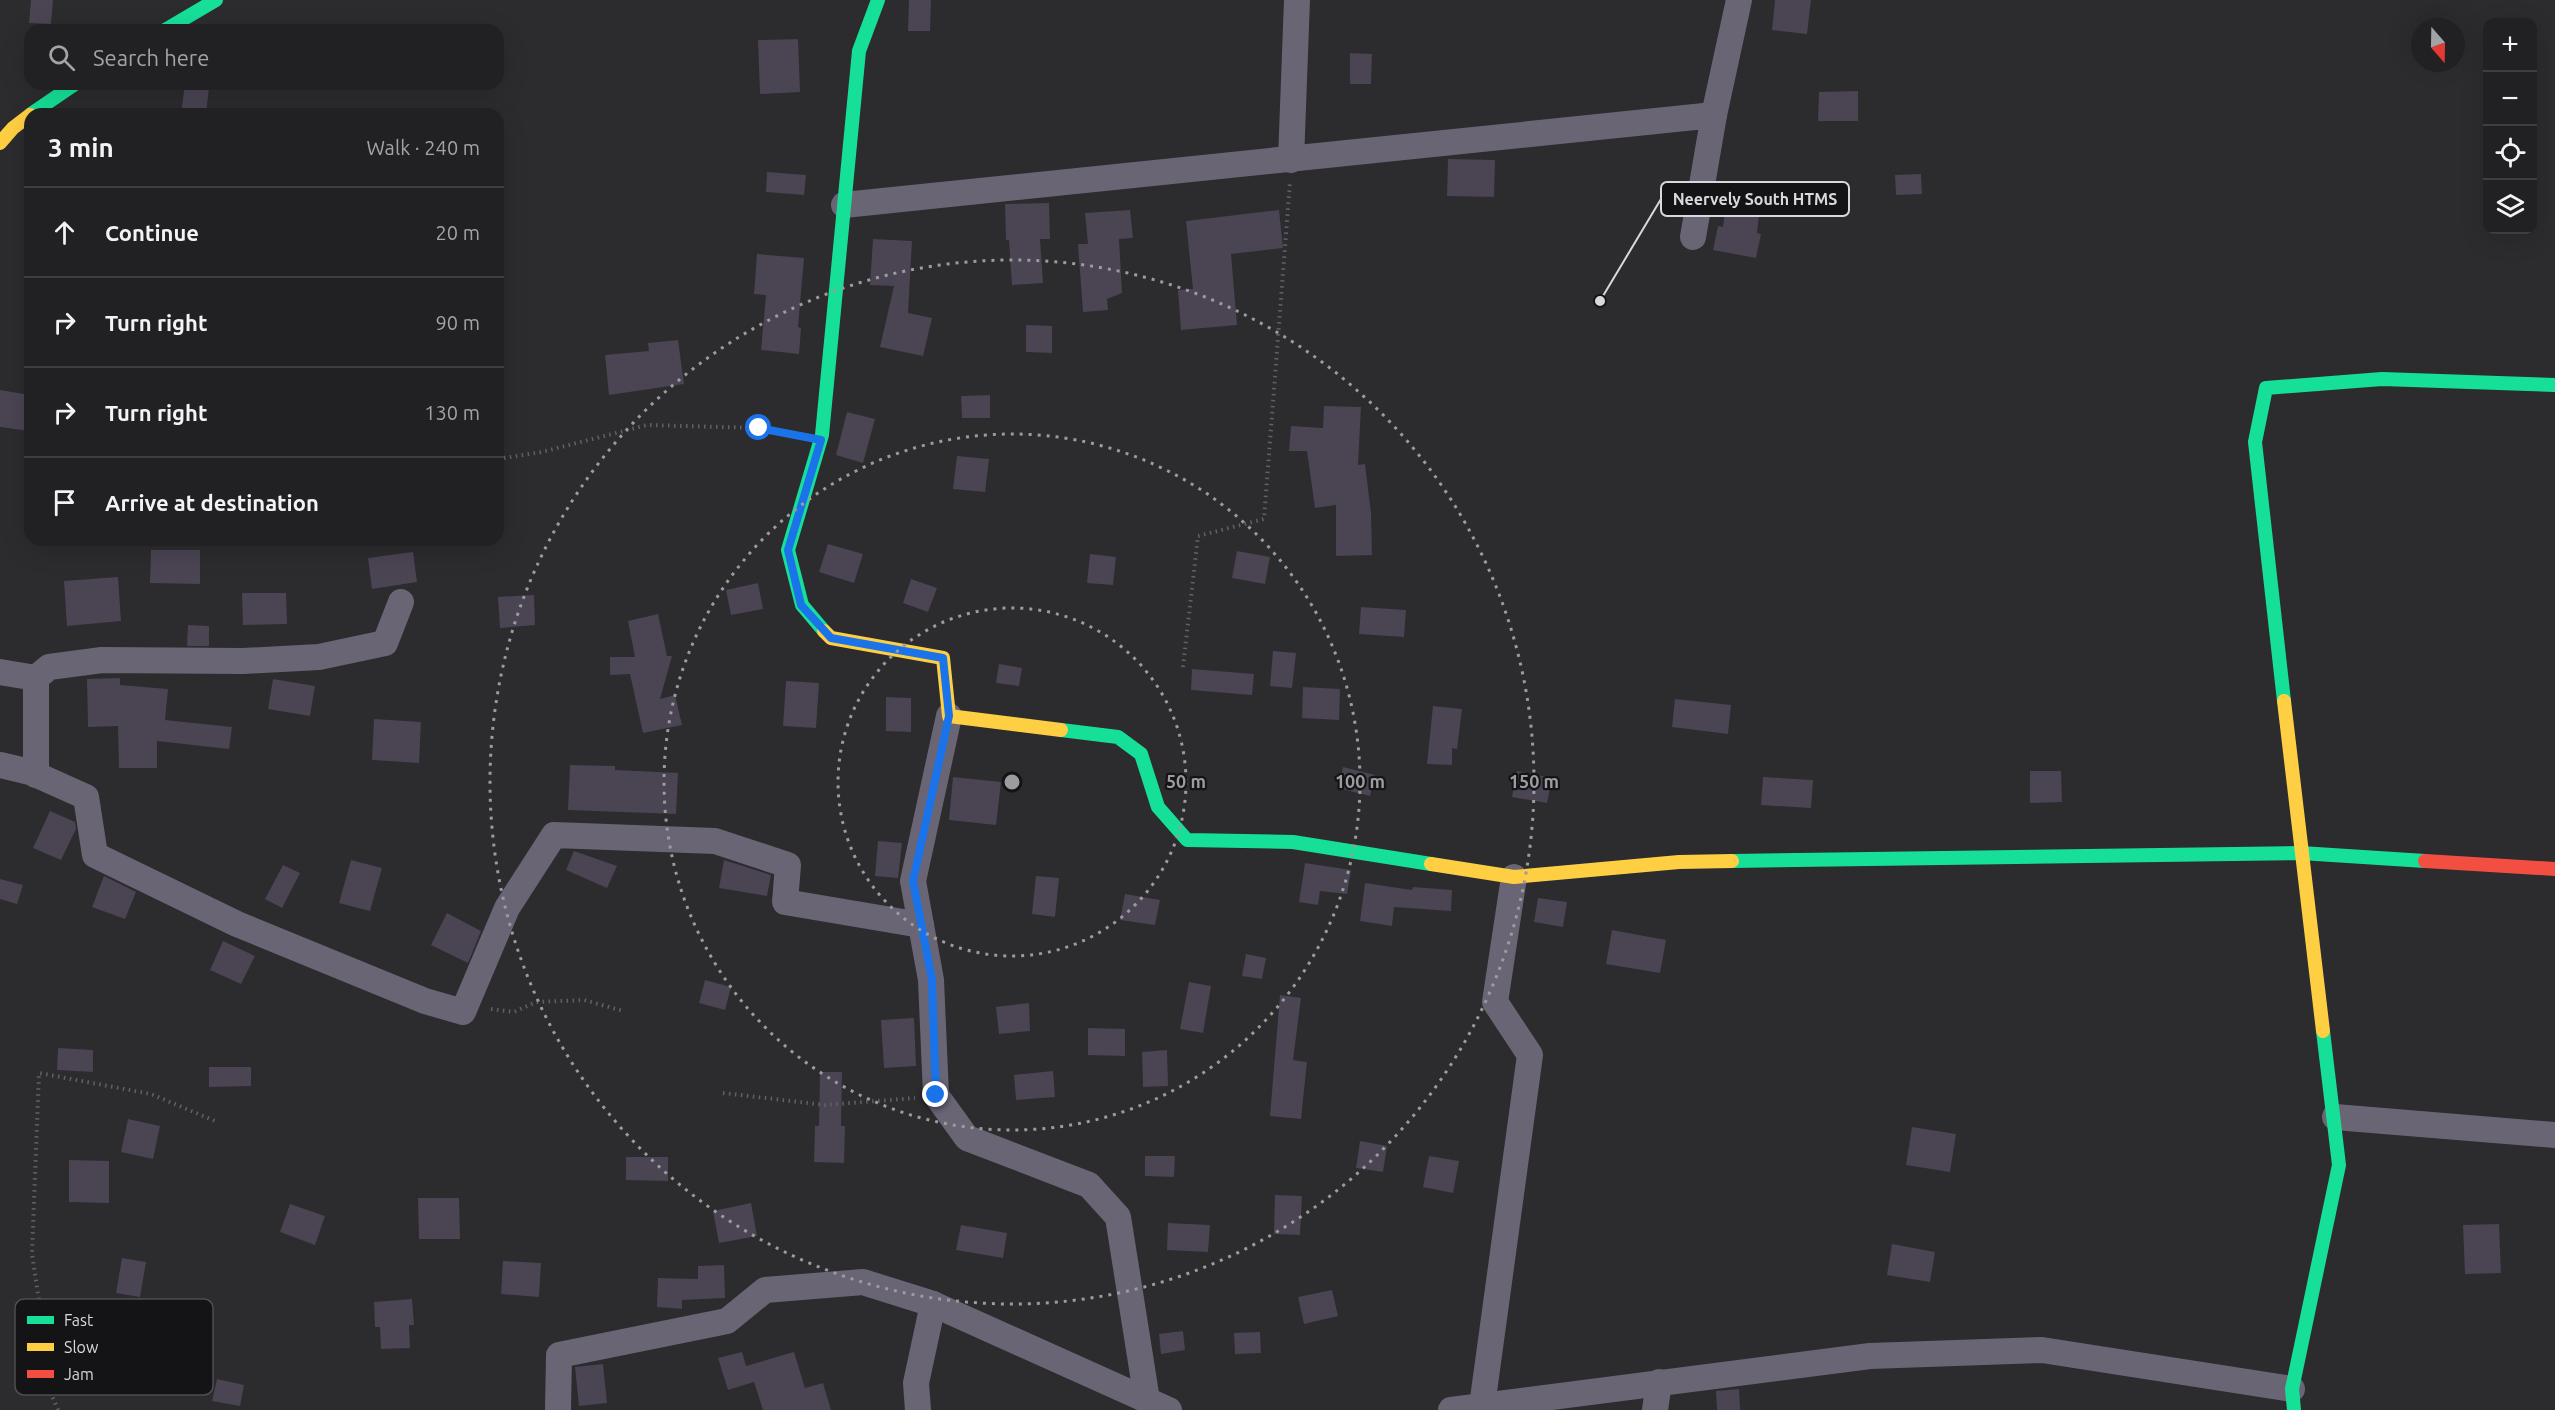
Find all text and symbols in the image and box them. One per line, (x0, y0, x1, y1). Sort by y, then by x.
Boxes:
north arrow (2411, 18, 2465, 72)
map controls (2483, 18, 2537, 234)
button: + (2483, 18, 2537, 72)
search box (24, 24, 504, 90)
icon: search (45, 41, 78, 74)
text: Search here (93, 45, 209, 70)
button: − (2483, 72, 2537, 126)
button: locate (2483, 126, 2537, 180)
text: 3 min (48, 133, 114, 162)
text: Walk · 240 m (367, 136, 480, 159)
button: layers (2483, 180, 2537, 234)
callout: Neervely South HTMS (1661, 182, 1849, 216)
text: Neervely South HTMS (1673, 190, 1837, 208)
icon: ahead (48, 216, 81, 249)
text: Continue (105, 220, 199, 245)
text: 20 m (436, 221, 480, 244)
icon: right (48, 306, 81, 339)
text: Turn right (105, 310, 207, 335)
text: 90 m (436, 311, 480, 334)
icon: right (48, 396, 81, 429)
text: Turn right (105, 400, 207, 425)
text: 130 m (424, 401, 480, 424)
route start (745, 414, 771, 440)
icon: arrive (48, 486, 81, 519)
text: Arrive at destination (105, 490, 319, 515)
text: 50 m (1166, 771, 1206, 791)
text: 100 m (1335, 771, 1385, 791)
text: 150 m (1509, 771, 1559, 791)
centre of rings (1002, 772, 1022, 792)
route end (922, 1081, 948, 1107)
legend (15, 1299, 213, 1395)
text: Fast (64, 1311, 94, 1329)
text: Slow (64, 1338, 99, 1356)
text: Jam (64, 1365, 94, 1383)

